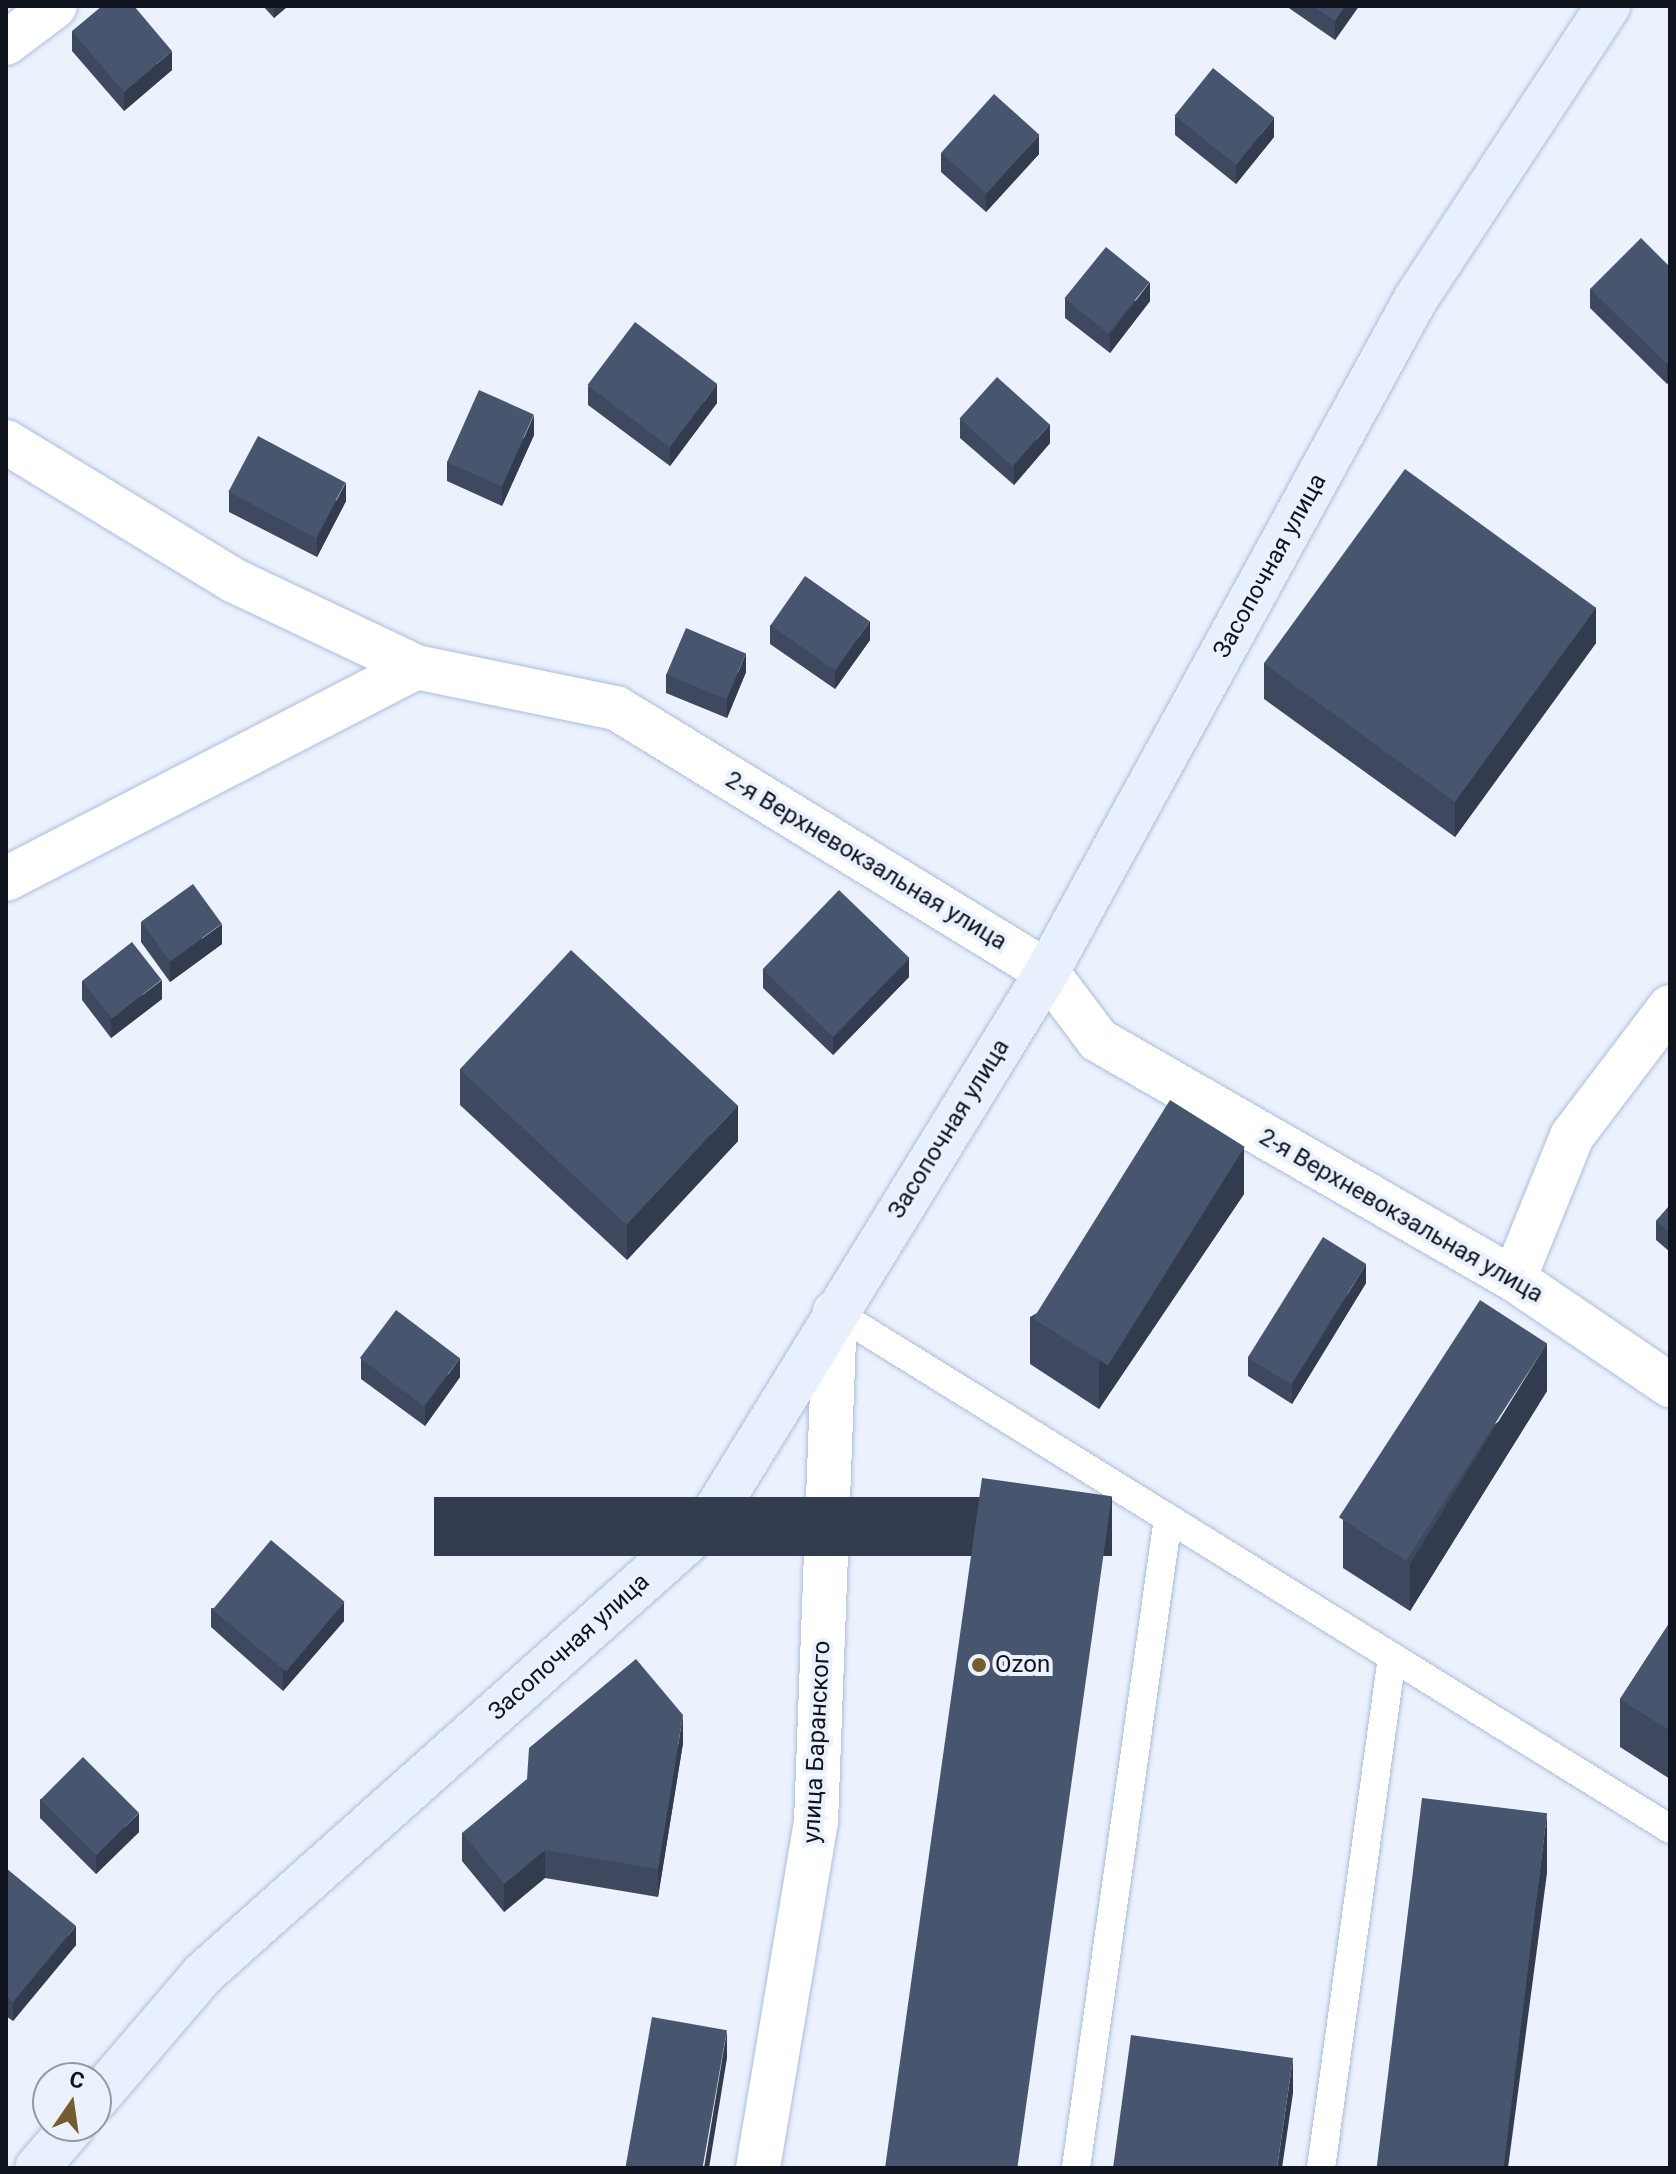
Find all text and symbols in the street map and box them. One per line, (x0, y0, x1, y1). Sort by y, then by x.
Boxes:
street label: Засопочная улица (1207, 469, 1333, 663)
street label: 2-я Верхневокзальная улица (720, 765, 1012, 957)
street label: Засопочная улица (882, 1034, 1016, 1224)
street label: 2-я Верхневокзальная улица (1254, 1123, 1548, 1309)
street label: Засопочная улица (483, 1567, 655, 1727)
street label: улица Баранского (797, 1640, 837, 1844)
place label: Ozon (995, 1651, 1050, 1679)
marker: Ozon (970, 1656, 988, 1674)
north arrow (32, 2062, 112, 2142)
text: С (67, 2066, 87, 2094)

